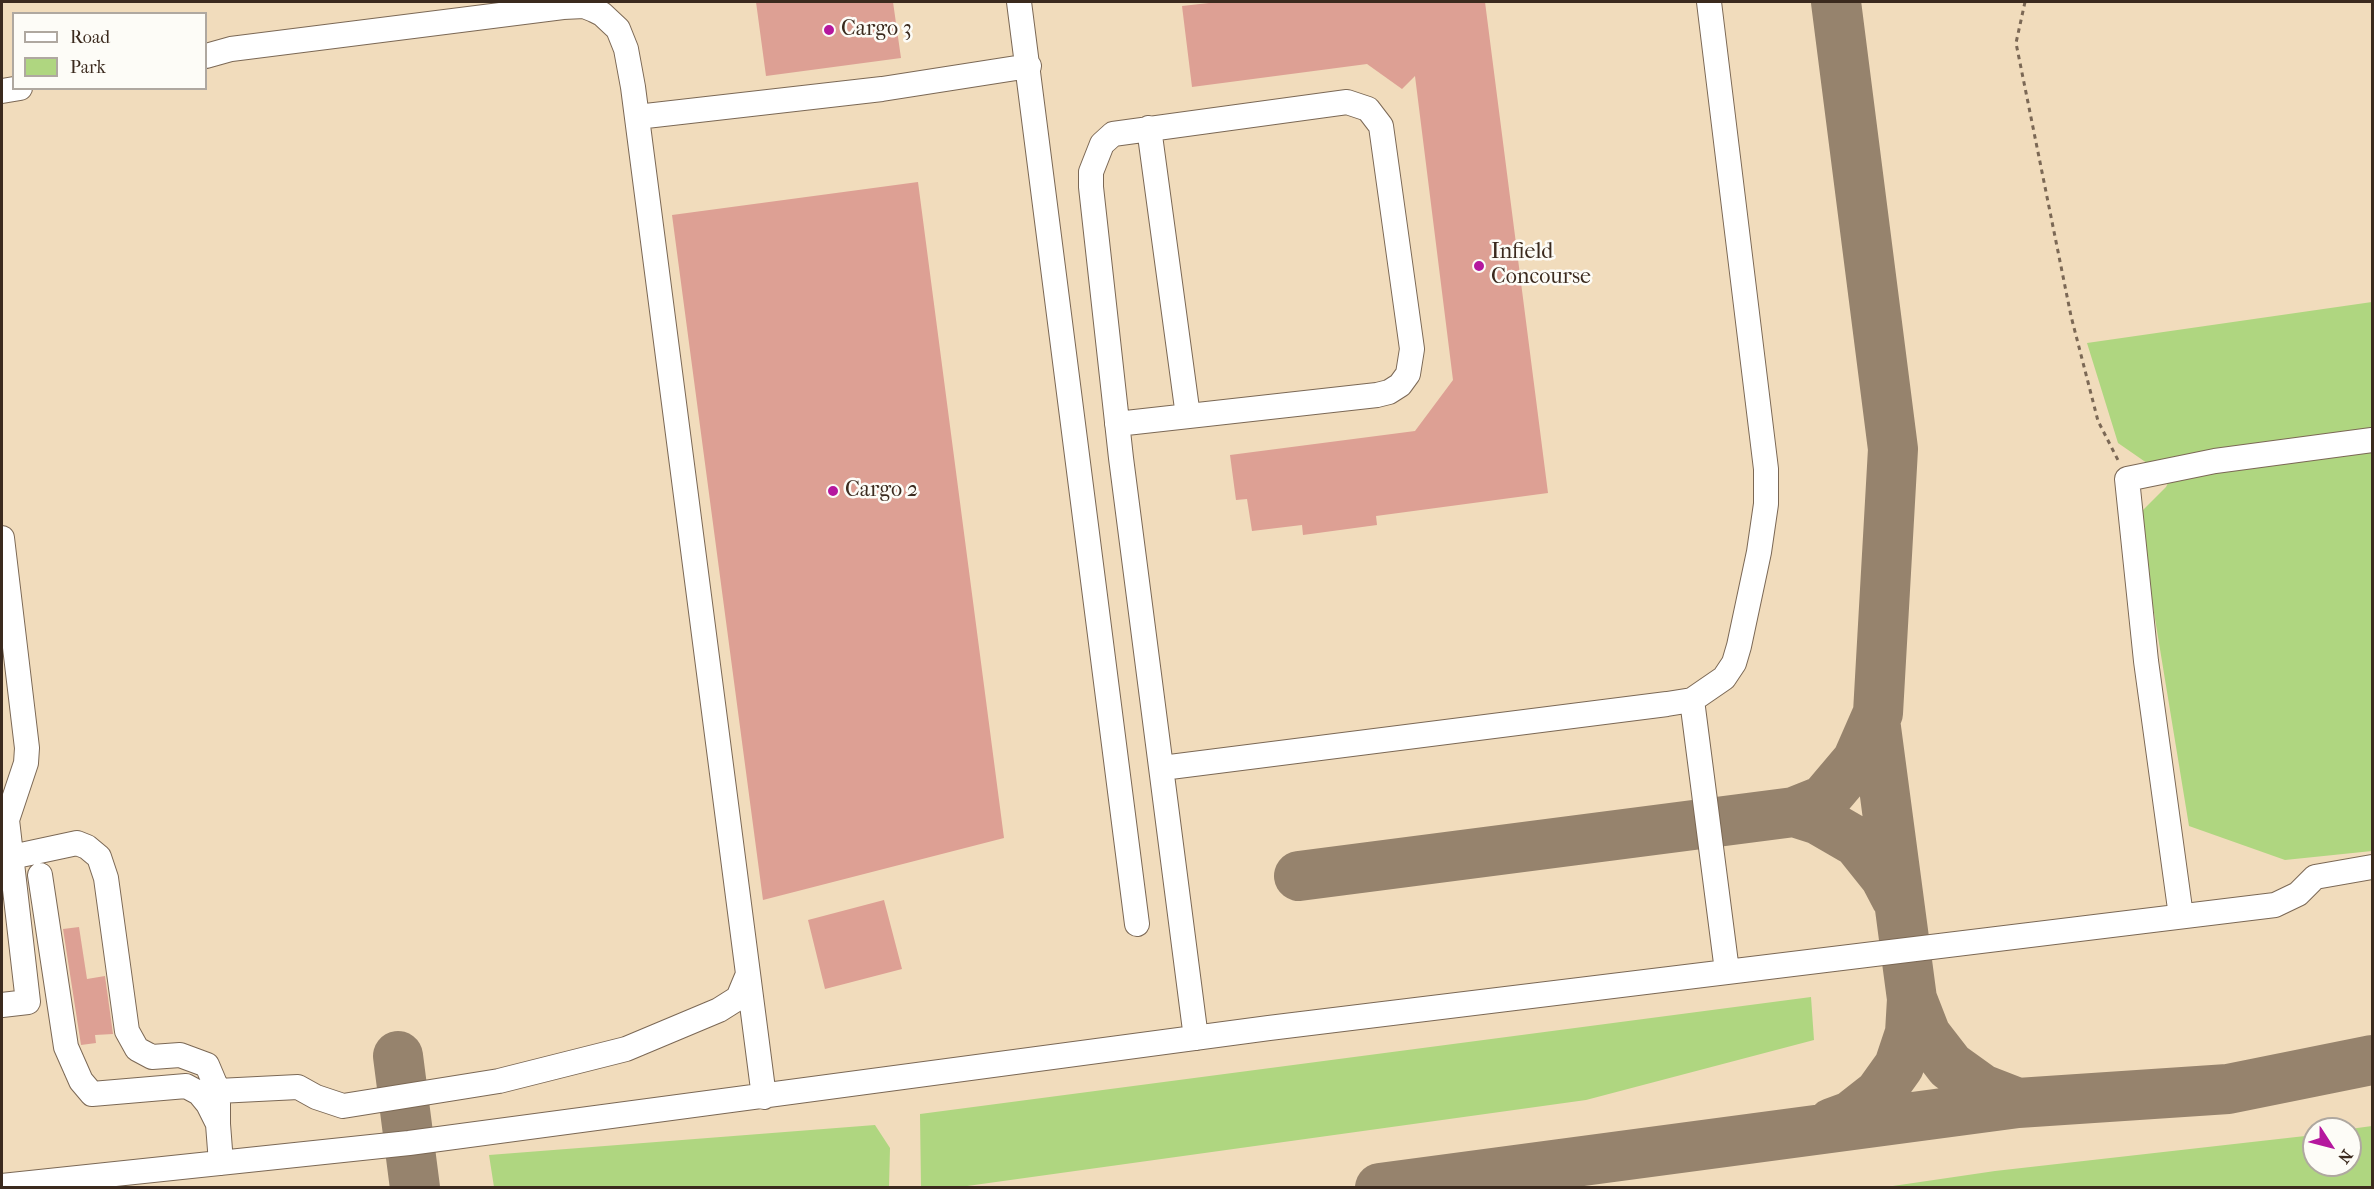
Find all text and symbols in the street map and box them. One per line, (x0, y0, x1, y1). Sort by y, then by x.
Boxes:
legend (12, 12, 207, 90)
place label: Cargo 3 (841, 17, 912, 43)
marker: Cargo 3 (822, 23, 836, 37)
text: Road (70, 27, 110, 48)
text: Park (70, 57, 106, 78)
place label: Infield Concourse (1491, 240, 1591, 292)
marker: Infield Concourse (1472, 259, 1486, 273)
place label: Cargo 2 (845, 478, 918, 504)
marker: Cargo 2 (826, 484, 840, 498)
north arrow (2302, 1117, 2362, 1177)
text: N (2334, 1146, 2357, 1167)

